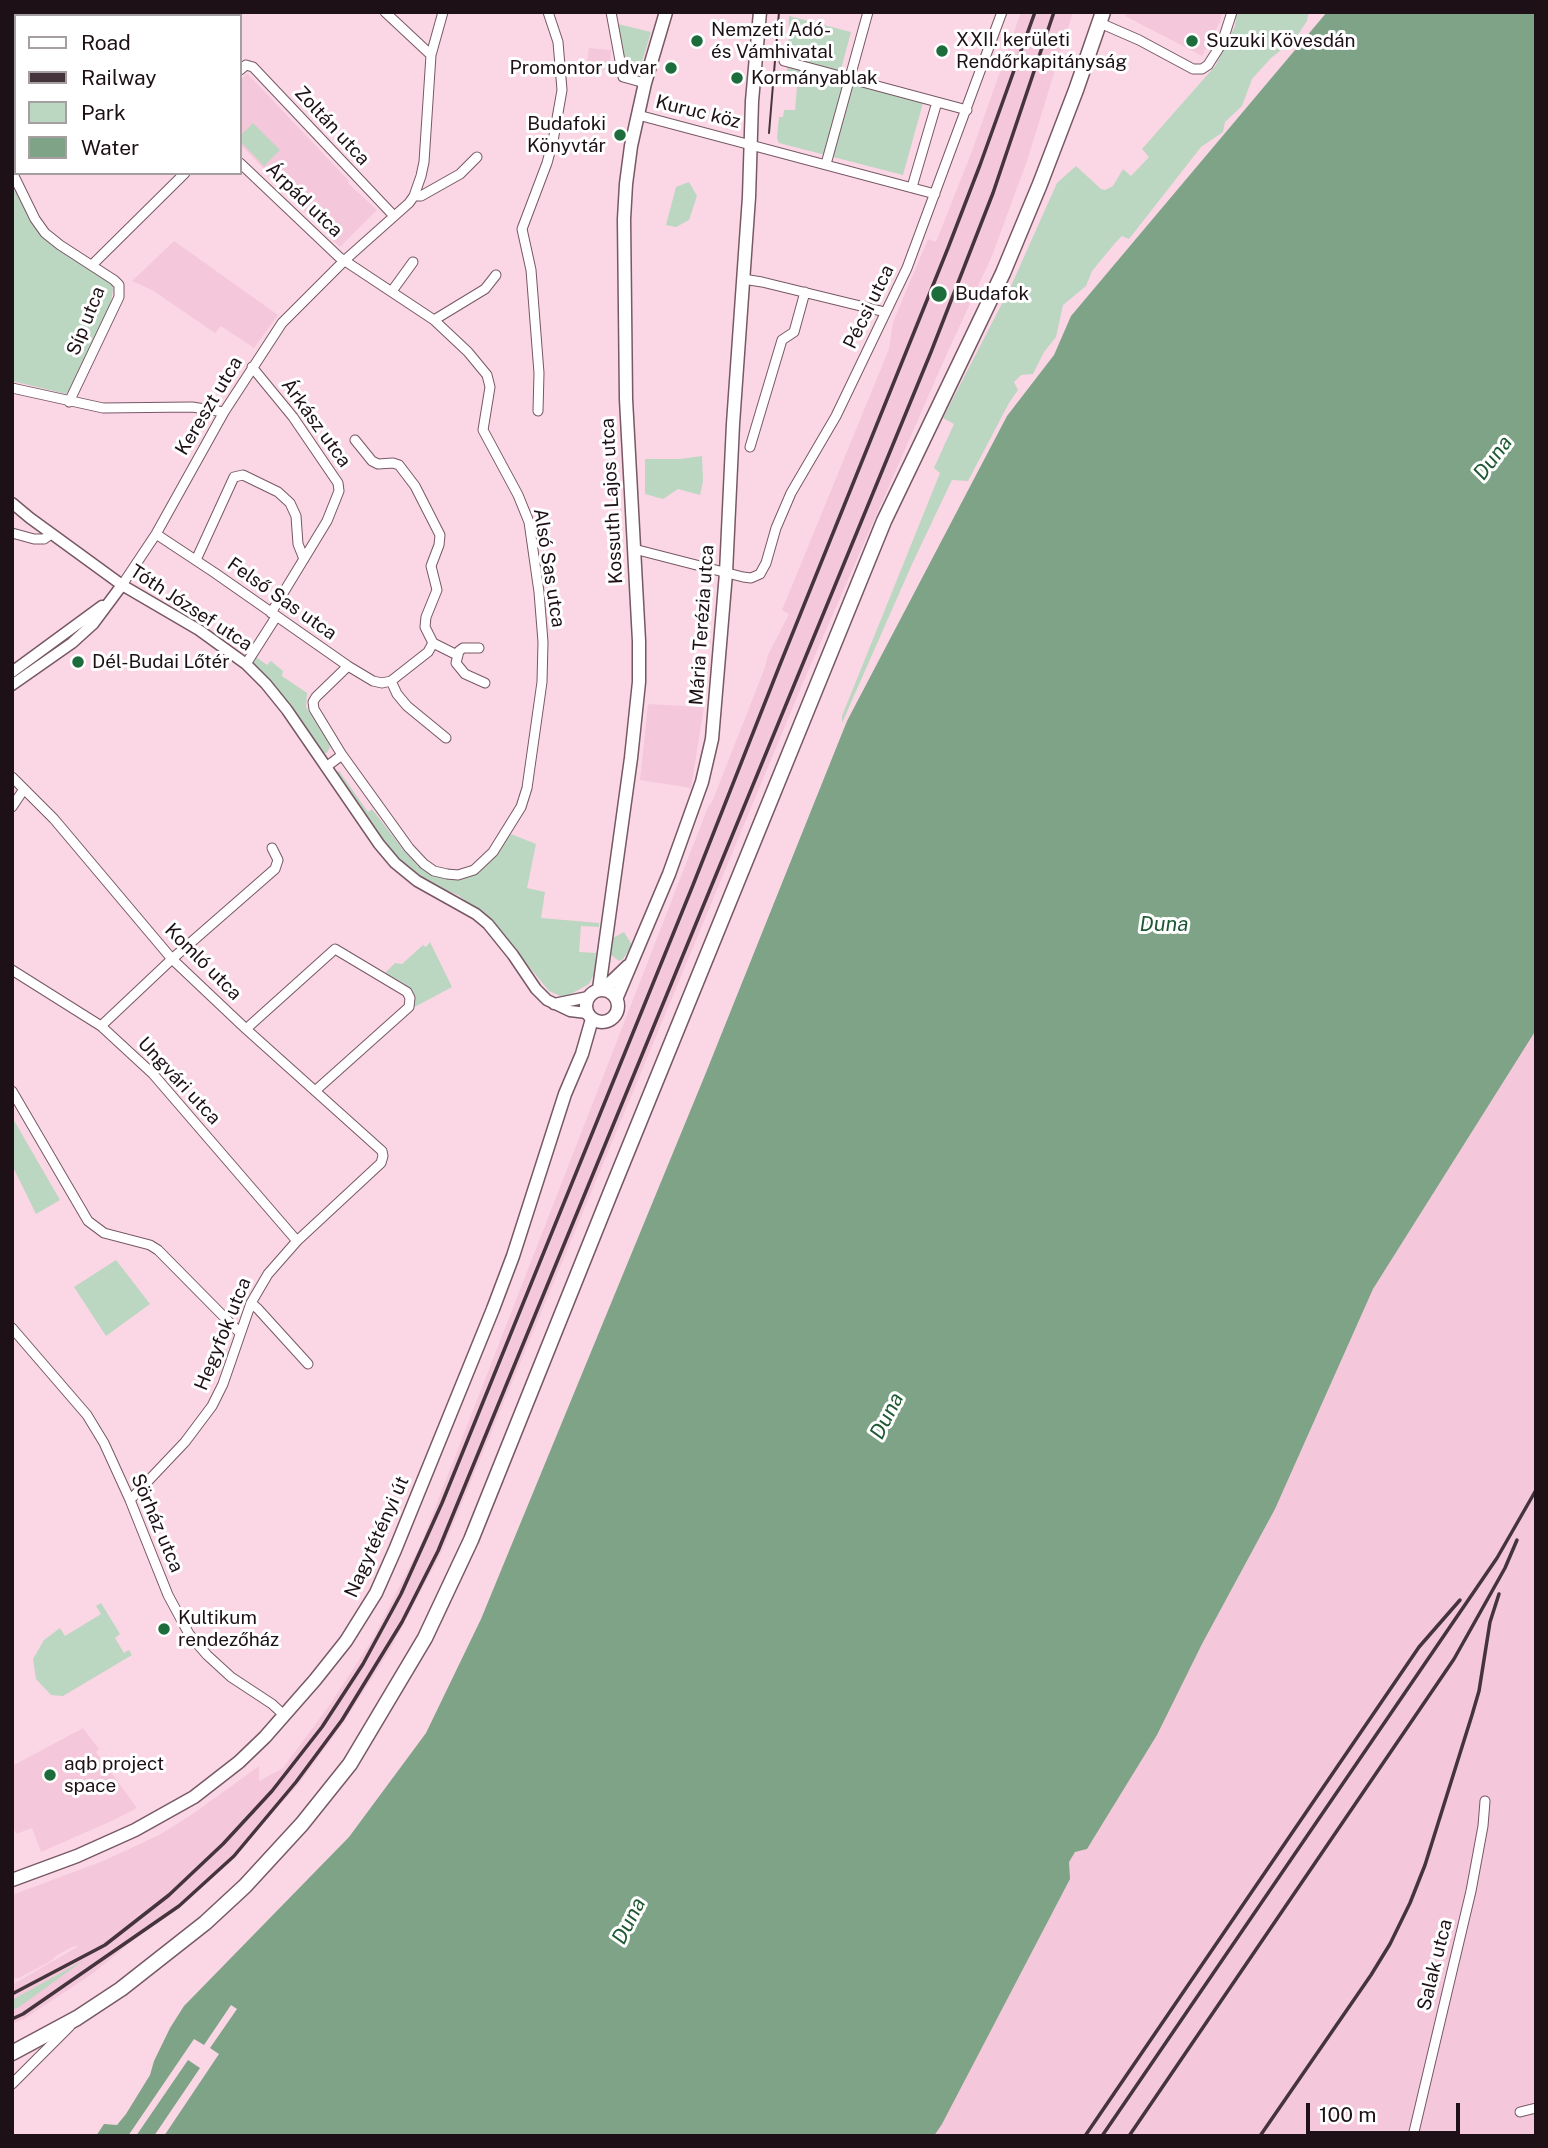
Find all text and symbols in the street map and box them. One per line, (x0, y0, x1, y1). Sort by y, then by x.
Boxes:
legend (14, 14, 242, 175)
place label: Nemzeti Adó- és Vámhivatal (711, 19, 834, 63)
place label: XXII. kerületi Rendőrkapitányság (956, 29, 1127, 73)
text: Road (81, 30, 131, 55)
place label: Suzuki Kövesdán (1206, 30, 1355, 52)
marker: Nemzeti Adó- és Vámhivatal (689, 33, 705, 49)
marker: Suzuki Kövesdán (1184, 33, 1200, 49)
marker: XXII. kerületi Rendőrkapitányság (934, 43, 950, 59)
place label: Promontor udvar (510, 57, 657, 79)
marker: Promontor udvar (663, 60, 679, 76)
text: Railway (81, 65, 157, 90)
place label: Kormányablak (751, 67, 878, 89)
marker: Kormányablak (729, 70, 745, 86)
street label: Zoltán utca (290, 82, 374, 170)
street label: Kuruc köz (653, 90, 743, 134)
text: Park (81, 100, 126, 125)
place label: Budafoki Könyvtár (527, 113, 606, 157)
marker: Budafoki Könyvtár (612, 127, 628, 143)
text: Water (81, 135, 139, 160)
street label: Árpád utca (261, 158, 347, 242)
street label: Pécsi utca (839, 261, 899, 353)
street label: Síp utca (62, 283, 110, 359)
place label: Budafok (955, 283, 1029, 305)
marker: Budafok (929, 284, 949, 304)
street label: Kereszt utca (171, 353, 247, 459)
street label: Árkász utca (276, 374, 356, 472)
street label: Kossuth Lajos utca (596, 417, 628, 585)
water label: Duna (1468, 431, 1518, 485)
street label: Alsó Sas utca (528, 507, 570, 629)
street label: Mária Terézia utca (685, 544, 719, 706)
street label: Felső Sas utca (223, 553, 341, 645)
street label: Tóth József utca (126, 560, 256, 656)
place label: Dél-Budai Lőtér (92, 651, 230, 673)
marker: Dél-Budai Lőtér (70, 654, 86, 670)
water label: Duna (1140, 912, 1188, 938)
street label: Komló utca (160, 919, 246, 1005)
street label: Ungvári utca (133, 1032, 225, 1130)
street label: Hegyfok utca (190, 1274, 256, 1394)
water label: Duna (865, 1389, 909, 1443)
street label: Sörház utca (126, 1470, 188, 1576)
street label: Nagytétényi út (340, 1473, 414, 1601)
place label: Kultikum rendezőház (178, 1607, 279, 1651)
marker: Kultikum rendezőház (156, 1621, 172, 1637)
place label: aqb project space (64, 1753, 164, 1797)
marker: aqb project space (42, 1767, 58, 1783)
water label: Duna (607, 1894, 651, 1948)
street label: Salak utca (1413, 1917, 1457, 2013)
scale bar (1310, 2088, 1464, 2132)
text: 100 m (1319, 2102, 1376, 2127)

